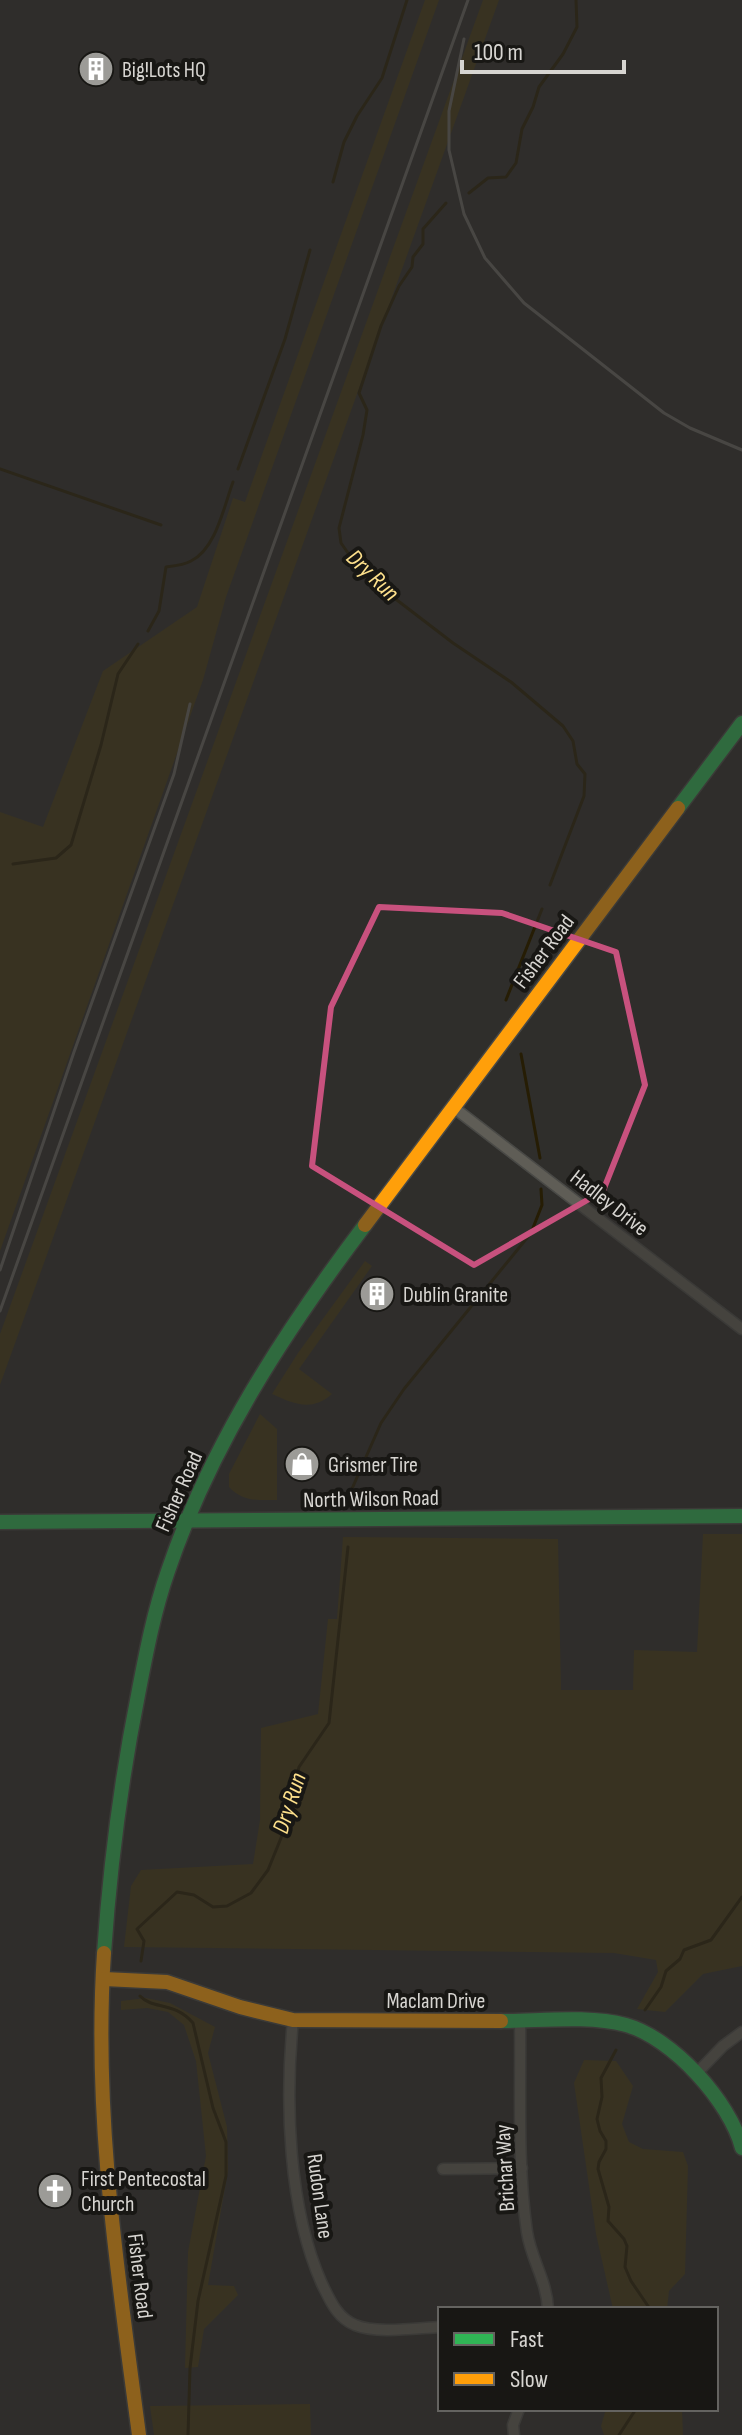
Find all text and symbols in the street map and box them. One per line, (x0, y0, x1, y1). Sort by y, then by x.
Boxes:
scale bar (462, 24, 624, 74)
text: 100 m (474, 38, 523, 67)
building icon: Big!Lots HQ (77, 50, 115, 88)
place label: Big!Lots HQ (122, 57, 206, 84)
water label: Dry Run (340, 543, 405, 607)
street label: Fisher Road (508, 910, 581, 994)
street label: Hadley Drive (565, 1164, 654, 1242)
building icon: Dublin Granite (358, 1275, 396, 1313)
place label: Dublin Granite (403, 1282, 508, 1309)
shop icon: Grismer Tire (283, 1445, 321, 1483)
street label: Fisher Road (150, 1447, 209, 1536)
place label: Grismer Tire (328, 1452, 418, 1479)
street label: North Wilson Road (303, 1485, 439, 1514)
water label: Dry Run (266, 1769, 313, 1837)
street label: Maclam Drive (387, 1988, 485, 2015)
street label: Brichar Way (490, 2123, 521, 2212)
street label: Rudon Lane (300, 2152, 339, 2240)
place label: First Pentecostal Church (81, 2166, 206, 2218)
church icon: First Pentecostal Church (36, 2172, 74, 2210)
street label: Fisher Road (121, 2232, 158, 2320)
legend (438, 2307, 718, 2411)
text: Fast (510, 2325, 544, 2354)
text: Slow (510, 2365, 548, 2394)

